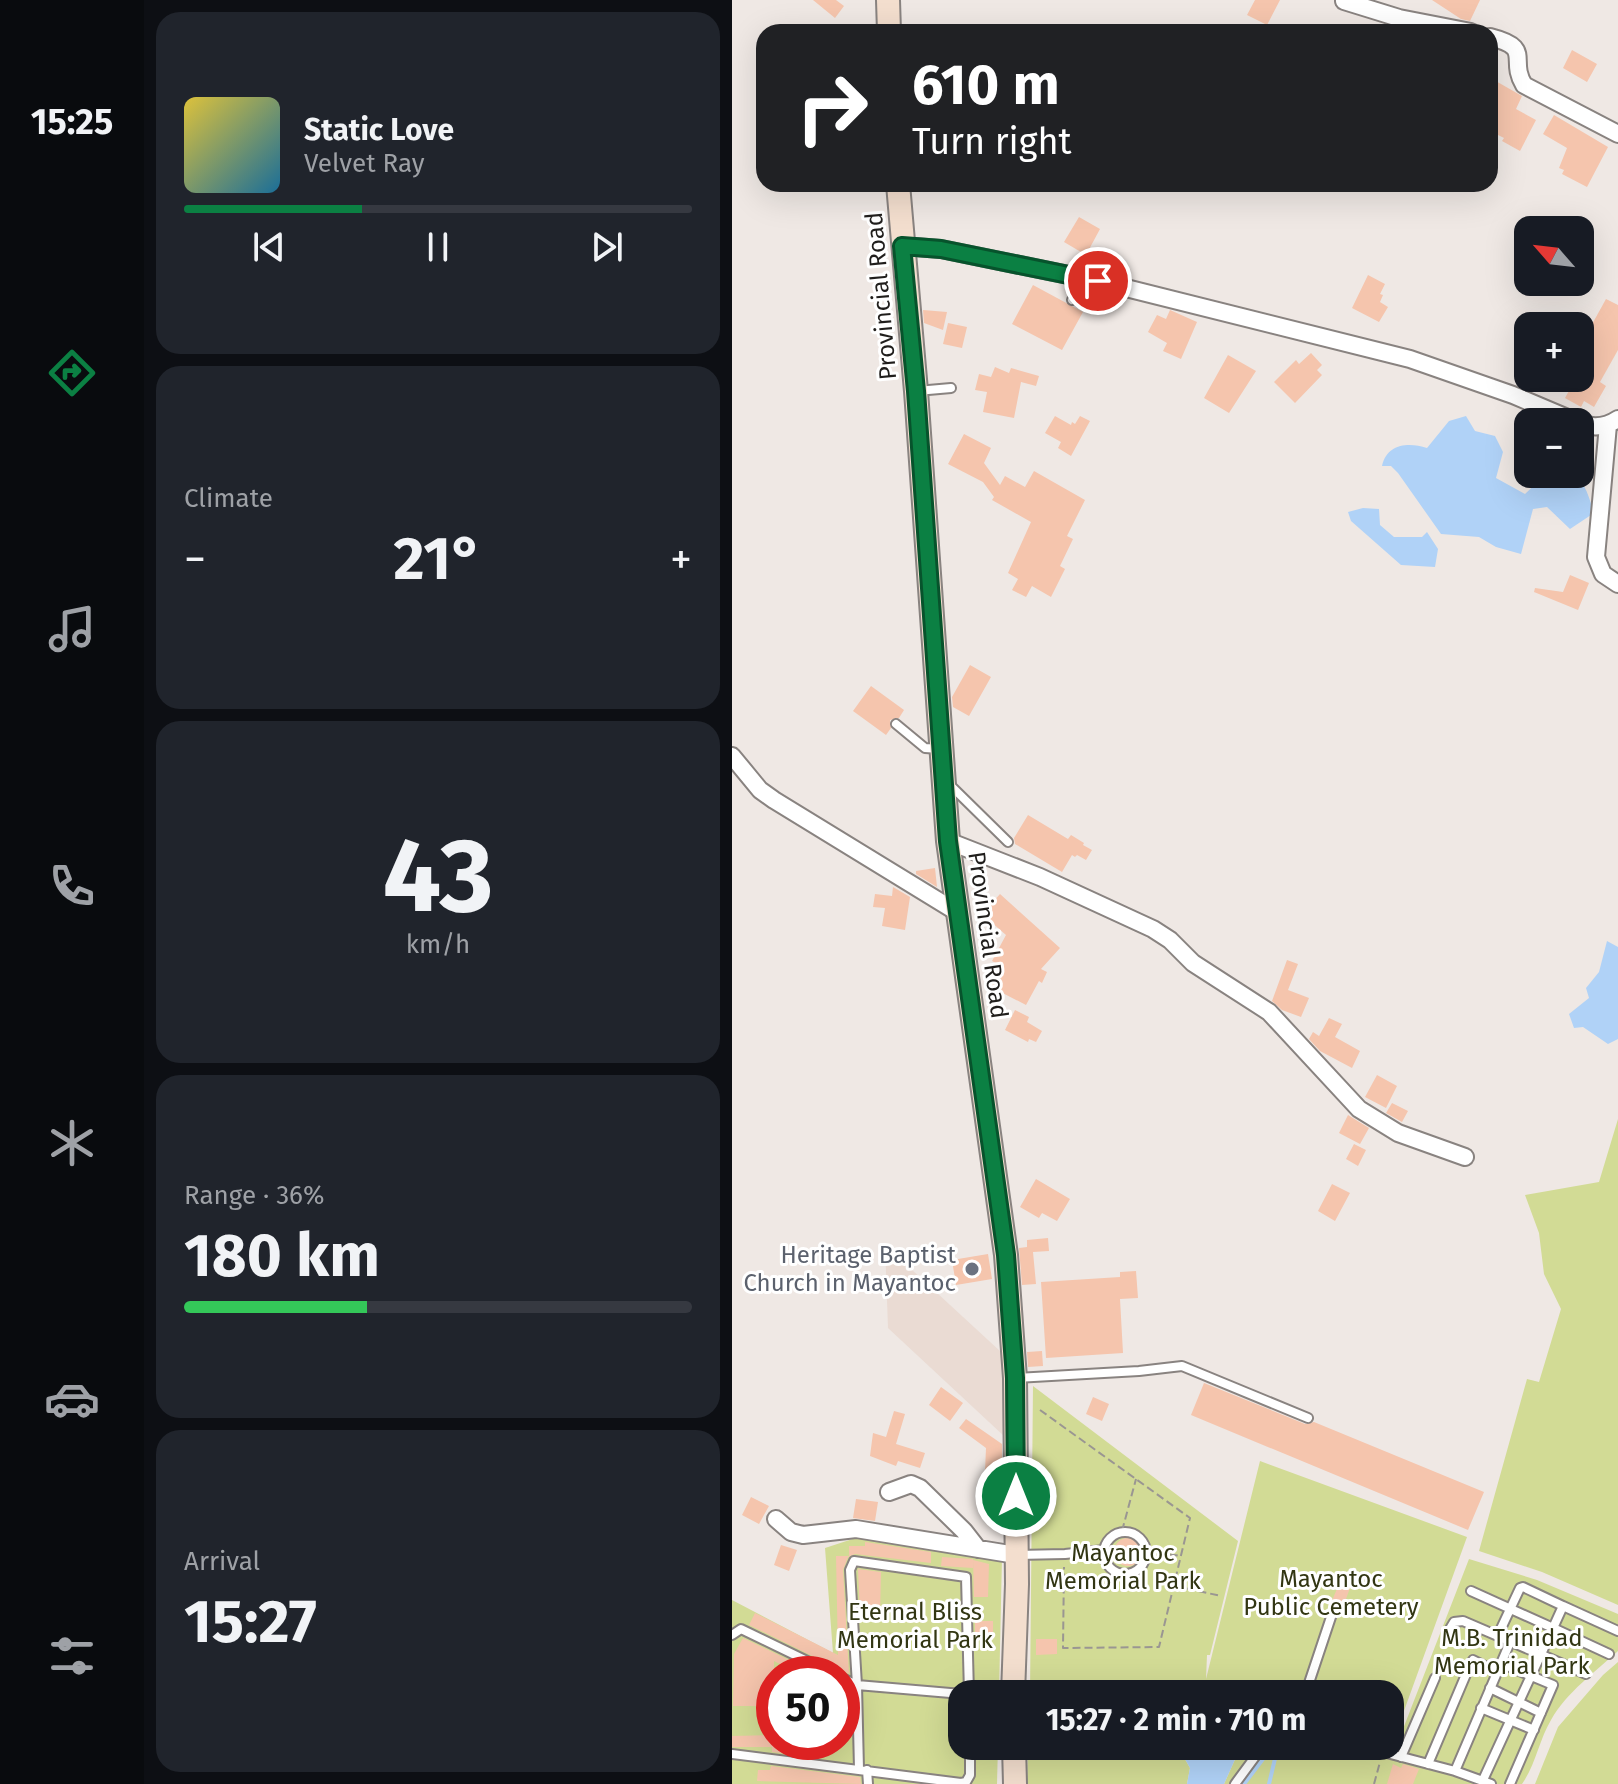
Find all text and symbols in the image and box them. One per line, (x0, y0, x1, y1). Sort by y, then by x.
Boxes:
text: 610 m (912, 52, 1060, 119)
icon: right (780, 56, 884, 160)
text: 15:25 (31, 100, 113, 144)
text: Static Love (304, 112, 454, 148)
text: Turn right (912, 120, 1072, 164)
text: Velvet Ray (304, 148, 424, 179)
street label: Provincial Road (860, 211, 902, 381)
north arrow (1514, 216, 1594, 296)
map controls (1514, 216, 1594, 488)
icon: previous (247, 225, 291, 269)
icon: pause (416, 225, 460, 269)
icon: next (585, 225, 629, 269)
pin (1064, 247, 1132, 315)
icon: arrive (1076, 259, 1120, 303)
button: + (1514, 312, 1594, 392)
icon: directions (44, 345, 100, 401)
button: − (1514, 408, 1594, 488)
text: Climate (184, 483, 273, 514)
text: 21° (394, 523, 482, 595)
text: − (184, 533, 206, 586)
text: + (670, 533, 692, 586)
icon: music (44, 601, 100, 657)
text: 43 (382, 814, 494, 939)
street label: Provincial Road (962, 850, 1014, 1020)
icon: phone (44, 858, 100, 914)
text: km/h (406, 929, 470, 960)
icon: climate (44, 1115, 100, 1171)
text: Range · 36% (184, 1180, 324, 1211)
text: 180 km (184, 1220, 380, 1292)
place label: Heritage Baptist Church in Mayantoc (743, 1241, 956, 1297)
marker: Heritage Baptist Church in Mayantoc (963, 1260, 981, 1278)
icon: car (44, 1371, 100, 1427)
position arrow (974, 1454, 1058, 1538)
park label: Mayantoc Memorial Park (1045, 1539, 1202, 1595)
text: Arrival (184, 1546, 260, 1577)
park label: Mayantoc Public Cemetery (1243, 1565, 1419, 1621)
text: 15:27 (184, 1586, 317, 1658)
park label: Eternal Bliss Memorial Park (837, 1598, 994, 1654)
park label: M.B. Trinidad Memorial Park (1434, 1624, 1591, 1680)
icon: filters (44, 1628, 100, 1684)
speed limit sign: 50 (756, 1656, 860, 1760)
text: 15:27 · 2 min · 710 m (1046, 1702, 1306, 1738)

